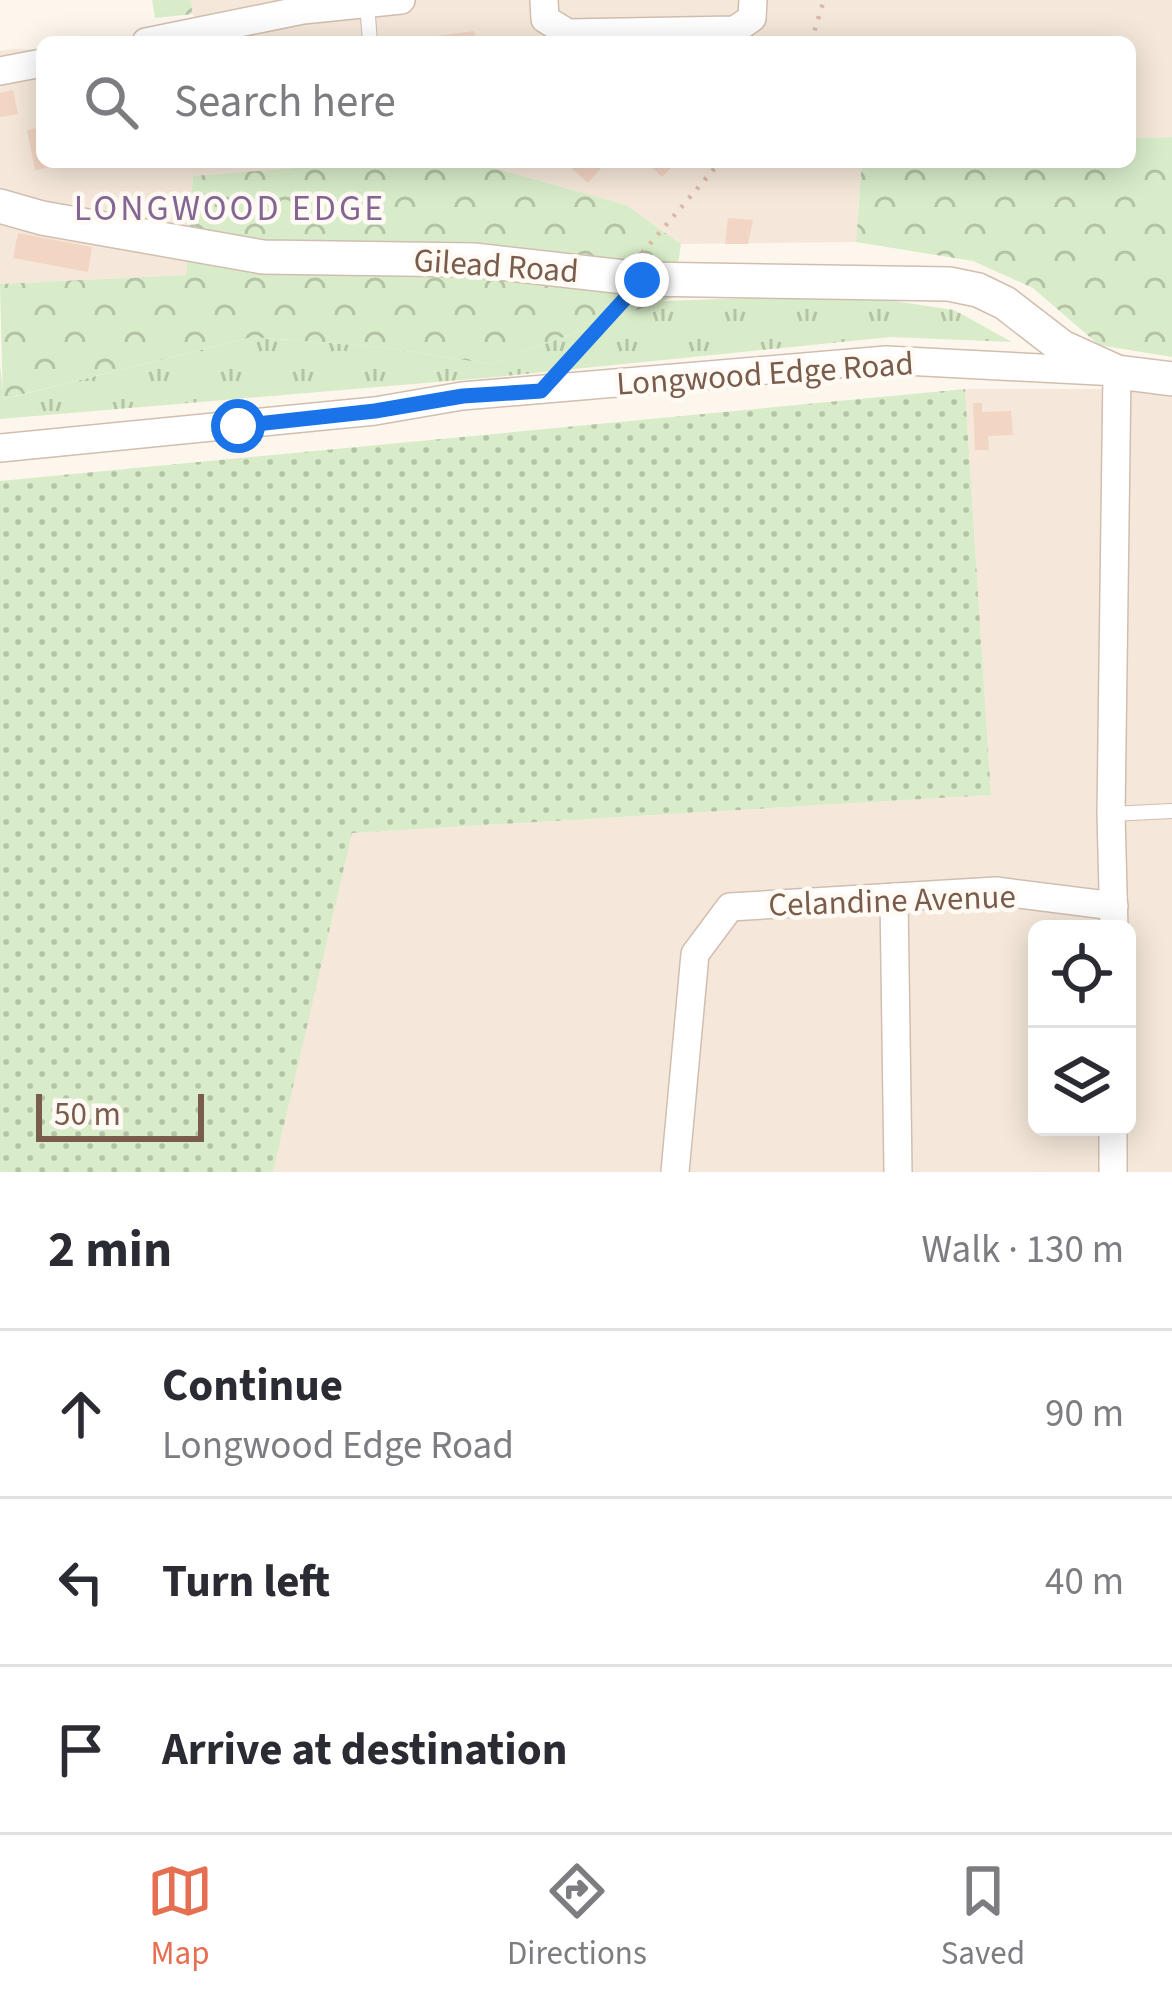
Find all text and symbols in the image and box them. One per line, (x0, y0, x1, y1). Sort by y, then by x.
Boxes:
search box (36, 36, 1136, 168)
icon: search (78, 69, 144, 135)
text: Search here (174, 70, 396, 134)
district label: LONGWOOD EDGE (74, 183, 386, 234)
street label: Gilead Road (412, 237, 580, 295)
route end (615, 253, 669, 307)
street label: Longwood Edge Road (615, 340, 915, 408)
route start (211, 399, 265, 453)
street label: Celandine Avenue (768, 873, 1016, 929)
map controls (1028, 920, 1136, 1136)
button: locate (1028, 920, 1136, 1028)
button: layers (1028, 1028, 1136, 1136)
scale bar (36, 1088, 204, 1141)
text: 50 m (54, 1091, 121, 1138)
text: 2 min (48, 1214, 172, 1286)
text: Walk · 130 m (921, 1222, 1124, 1278)
text: Continue (162, 1354, 343, 1418)
icon: ahead (48, 1381, 114, 1447)
text: 90 m (1045, 1386, 1124, 1442)
text: Longwood Edge Road (162, 1418, 514, 1474)
icon: left (48, 1549, 114, 1615)
text: Turn left (162, 1550, 330, 1614)
text: 40 m (1045, 1554, 1124, 1610)
icon: arrive (48, 1717, 114, 1783)
text: Arrive at destination (162, 1718, 567, 1782)
tab: Map (147, 1858, 213, 1977)
tab: Directions (507, 1858, 647, 1977)
tab: Saved (941, 1858, 1025, 1977)

